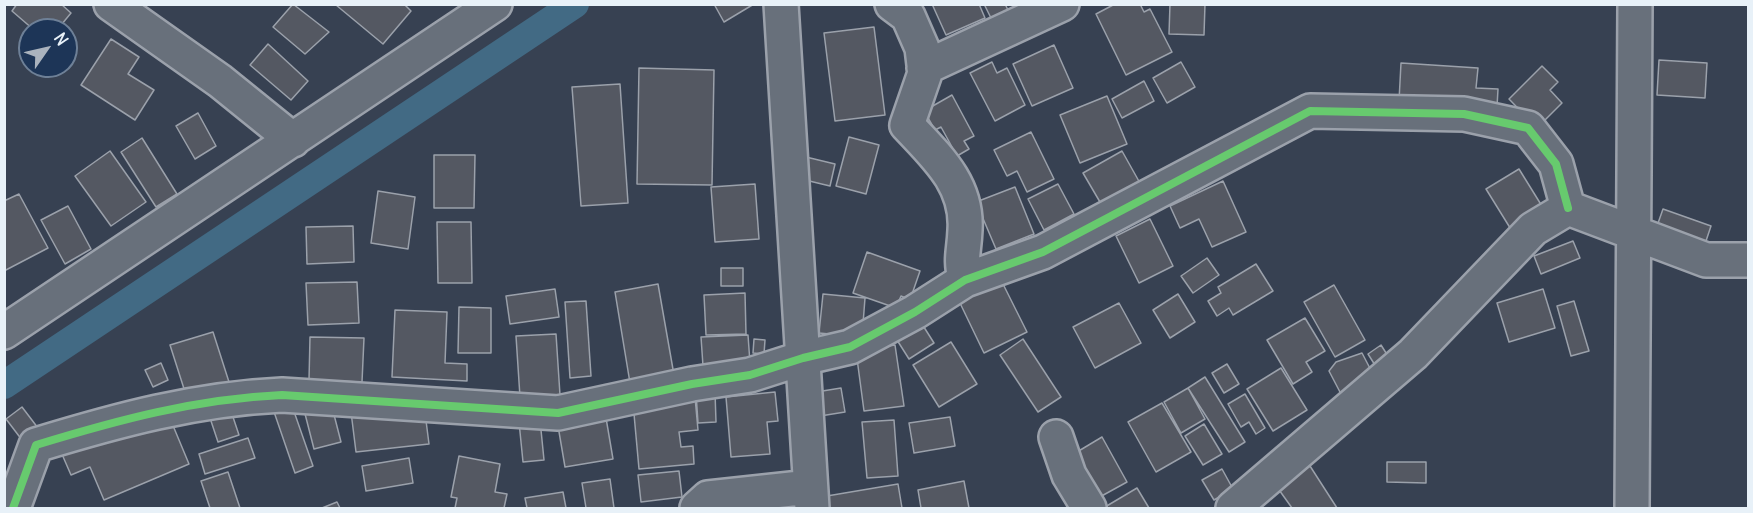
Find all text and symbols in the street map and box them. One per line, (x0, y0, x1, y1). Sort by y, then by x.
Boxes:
north arrow (18, 18, 78, 78)
text: N (50, 29, 73, 49)

